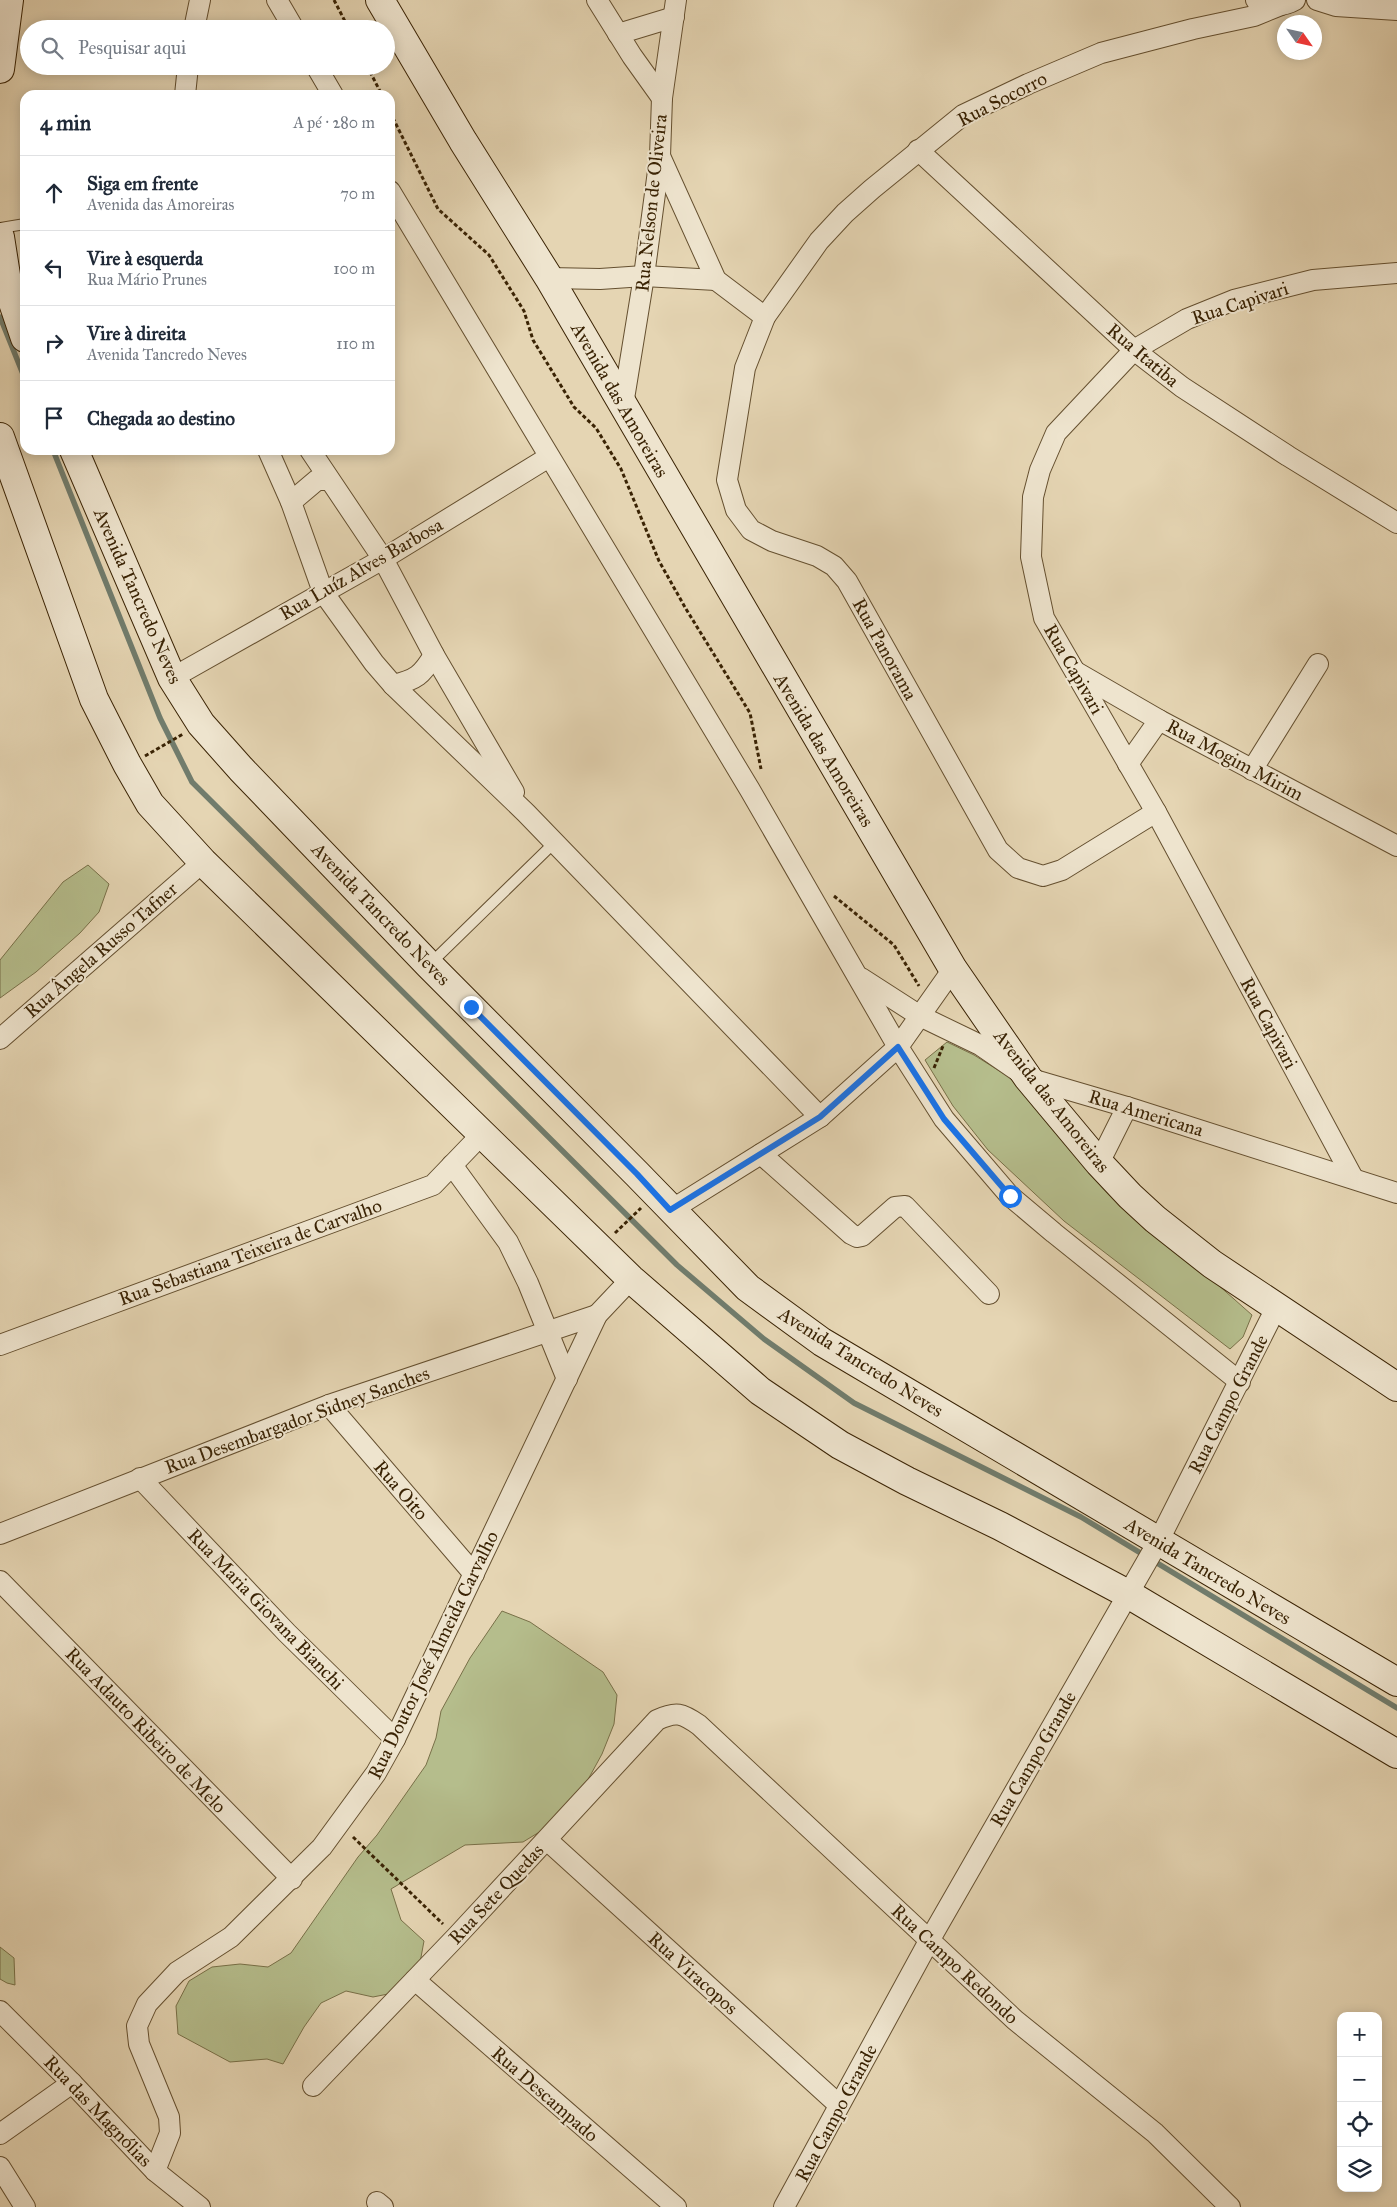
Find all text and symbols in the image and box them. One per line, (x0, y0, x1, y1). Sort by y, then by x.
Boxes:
north arrow (1277, 15, 1322, 60)
search box (20, 20, 395, 75)
icon: search (38, 34, 66, 62)
text: Pesquisar aqui (78, 36, 186, 59)
street label: Rua Socorro (953, 66, 1051, 131)
text: 4 min (40, 110, 91, 136)
street label: Rua Nelson de Oliveira (630, 112, 672, 293)
text: A pé · 280 m (293, 113, 375, 132)
text: Siga em frente (87, 172, 198, 195)
icon: ahead (40, 179, 68, 207)
text: 70 m (340, 184, 375, 203)
text: Avenida das Amoreiras (87, 195, 234, 214)
text: Vire à esquerda (87, 247, 203, 270)
icon: left (40, 254, 68, 282)
text: 100 m (333, 259, 375, 278)
text: Rua Mário Prunes (87, 270, 207, 289)
street label: Rua Capivari (1189, 277, 1291, 329)
street label: Avenida das Amoreiras (566, 318, 674, 482)
street label: Rua Itatiba (1102, 318, 1184, 392)
text: Vire à direita (87, 322, 186, 345)
icon: right (40, 329, 68, 357)
text: 110 m (336, 334, 375, 353)
text: Avenida Tancredo Neves (87, 345, 247, 364)
icon: arrive (40, 404, 68, 432)
text: Chegada ao destino (87, 407, 235, 430)
street label: Avenida Tancredo Neves (88, 504, 187, 687)
street label: Rua Luíz Alves Barbosa (275, 512, 448, 625)
street label: Rua Panorama (848, 594, 923, 705)
street label: Rua Capivari (1039, 620, 1109, 718)
street label: Avenida das Amoreiras (769, 668, 879, 831)
street label: Rua Mogim Mirim (1162, 714, 1307, 807)
street label: Avenida Tancredo Neves (306, 837, 455, 990)
street label: Rua Ângela Russo Tafner (20, 877, 184, 1023)
street label: Rua Capivari (1235, 973, 1303, 1073)
route end (460, 996, 483, 1019)
street label: Avenida das Amoreiras (988, 1024, 1115, 1177)
street label: Rua Americana (1086, 1085, 1207, 1142)
route start (999, 1185, 1022, 1208)
street label: Rua Sebastiana Teixeira de Carvalho (115, 1193, 385, 1310)
street label: Avenida Tancredo Neves (774, 1301, 948, 1422)
street label: Rua Campo Grande (1183, 1331, 1273, 1477)
street label: Rua Desembargador Sidney Sanches (161, 1361, 433, 1480)
street label: Rua Oito (369, 1455, 433, 1525)
street label: Avenida Tancredo Neves (1120, 1512, 1295, 1630)
street label: Rua Maria Giovana Bianchi (183, 1524, 349, 1694)
street label: Rua Doutor José Almeida Carvalho (363, 1527, 504, 1783)
street label: Rua Adauto Ribeiro de Melo (61, 1642, 231, 1818)
street label: Rua Campo Grande (985, 1687, 1081, 1831)
street label: Rua Sete Quedas (444, 1839, 548, 1949)
street label: Rua Campo Redondo (887, 1899, 1024, 2029)
street label: Rua Viracopos (643, 1927, 743, 2019)
map controls (1337, 2012, 1382, 2192)
button: + (1337, 2012, 1382, 2057)
street label: Rua Campo Grande (790, 2040, 882, 2186)
street label: Rua Descampado (487, 2041, 603, 2147)
street label: Rua das Magnólias (38, 2051, 157, 2172)
button: − (1337, 2057, 1382, 2102)
button: locate (1337, 2102, 1382, 2147)
button: layers (1337, 2147, 1382, 2192)

